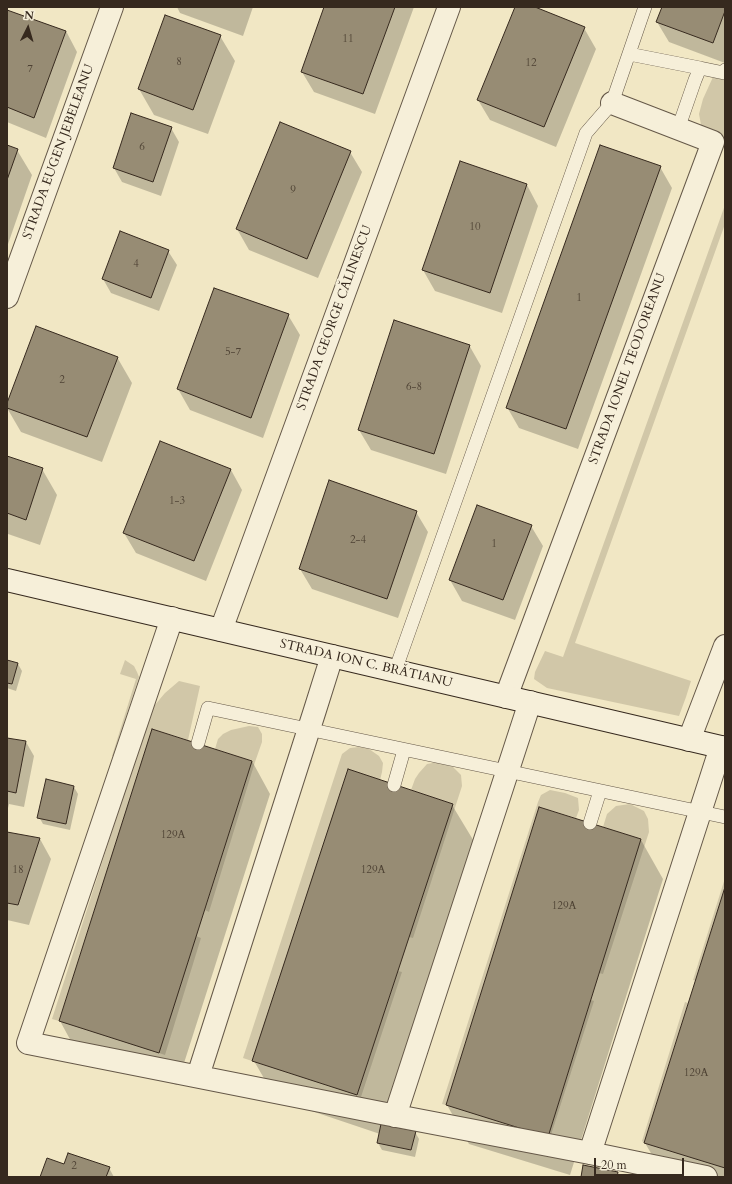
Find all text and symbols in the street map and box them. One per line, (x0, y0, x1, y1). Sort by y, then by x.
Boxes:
north arrow (8, 8, 48, 48)
text: N (24, 8, 34, 23)
house number: 11 (342, 32, 354, 46)
house number: 8 (176, 55, 182, 69)
house number: 12 (525, 56, 537, 70)
street label: STRADA EUGEN JEBELEANU (20, 62, 98, 242)
house number: 7 (27, 62, 33, 76)
house number: 6 (139, 140, 145, 154)
house number: 9 (290, 183, 296, 197)
house number: 10 (469, 220, 481, 234)
street label: STRADA GEORGE CĂLINESCU (294, 223, 376, 413)
house number: 4 (133, 257, 139, 271)
street label: STRADA IONEL TEODOREANU (586, 271, 670, 467)
house number: 1 (576, 291, 582, 305)
house number: 5-7 (225, 345, 241, 359)
house number: 2 (59, 373, 65, 387)
house number: 6-8 (406, 380, 422, 394)
house number: 1-3 (169, 494, 185, 508)
house number: 2-4 (350, 533, 366, 547)
house number: 1 (491, 537, 497, 551)
street label: STRADA ION C. BRĂTIANU (278, 637, 454, 691)
house number: 129A (161, 828, 185, 842)
house number: 18 (12, 863, 24, 877)
house number: 129A (361, 863, 385, 877)
house number: 129A (552, 899, 576, 913)
house number: 129A (684, 1066, 708, 1080)
scale bar (596, 1150, 686, 1176)
text: 20 m (601, 1157, 627, 1173)
house number: 2 (71, 1159, 77, 1173)

